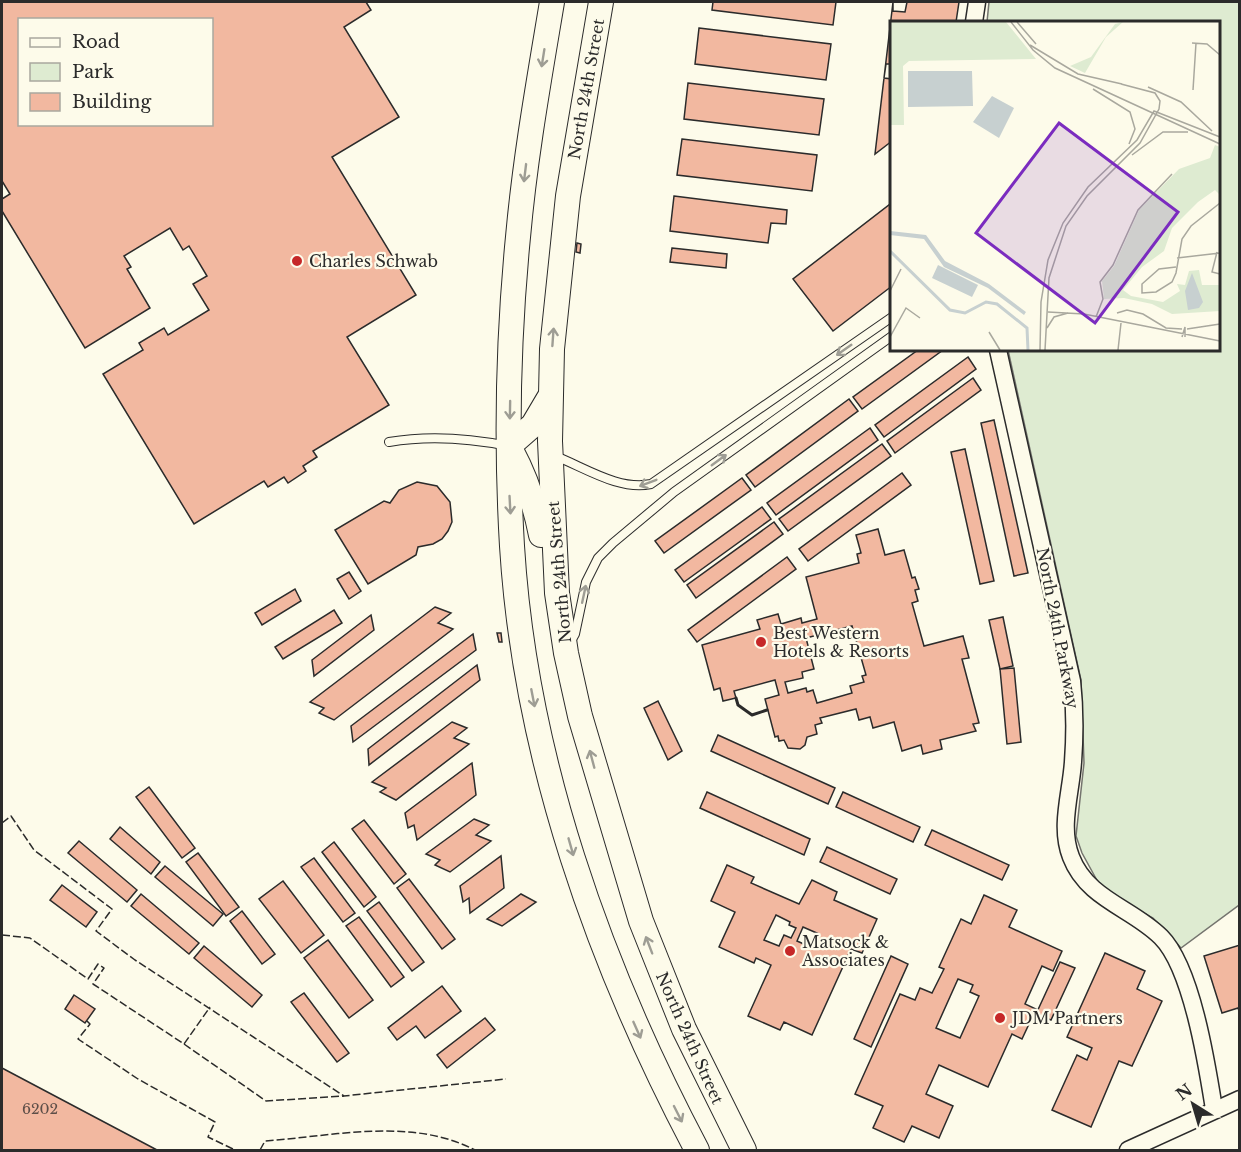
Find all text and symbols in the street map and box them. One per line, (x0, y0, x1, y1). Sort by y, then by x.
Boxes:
street label: North 24th Street (564, 17, 608, 161)
legend (18, 18, 213, 126)
inset map (890, 21, 1220, 351)
text: Road (72, 31, 120, 53)
one-way arrow (537, 48, 548, 68)
text: Park (72, 61, 114, 83)
text: Building (72, 91, 151, 113)
one-way arrow (519, 163, 530, 183)
place label: Charles Schwab (309, 251, 438, 271)
marker: Charles Schwab (290, 254, 304, 268)
one-way arrow (548, 327, 559, 347)
one-way arrow (836, 344, 852, 356)
one-way arrow (504, 399, 516, 419)
one-way arrow (710, 454, 726, 466)
one-way arrow (639, 479, 658, 490)
one-way arrow (505, 494, 516, 514)
street label: North 24th Street (543, 500, 575, 644)
street label: North 24th Parkway (1033, 546, 1084, 711)
one-way arrow (578, 585, 590, 604)
place label: Best Western Hotels & Resorts (773, 623, 909, 661)
marker: Best Western Hotels & Resorts (754, 635, 768, 649)
one-way arrow (528, 688, 539, 708)
one-way arrow (585, 750, 597, 769)
one-way arrow (566, 837, 577, 856)
place label: Matsock & Associates (801, 932, 889, 970)
one-way arrow (643, 936, 654, 955)
marker: Matsock & Associates (783, 944, 797, 958)
street label: North 24th Street (652, 969, 728, 1107)
place label: JDM Partners (1010, 1008, 1123, 1028)
marker: JDM Partners (993, 1011, 1007, 1025)
one-way arrow (632, 1020, 644, 1038)
north arrow (1163, 1074, 1223, 1134)
text: N (1172, 1080, 1196, 1105)
house number: 6202 (22, 1100, 58, 1118)
one-way arrow (672, 1105, 684, 1122)

